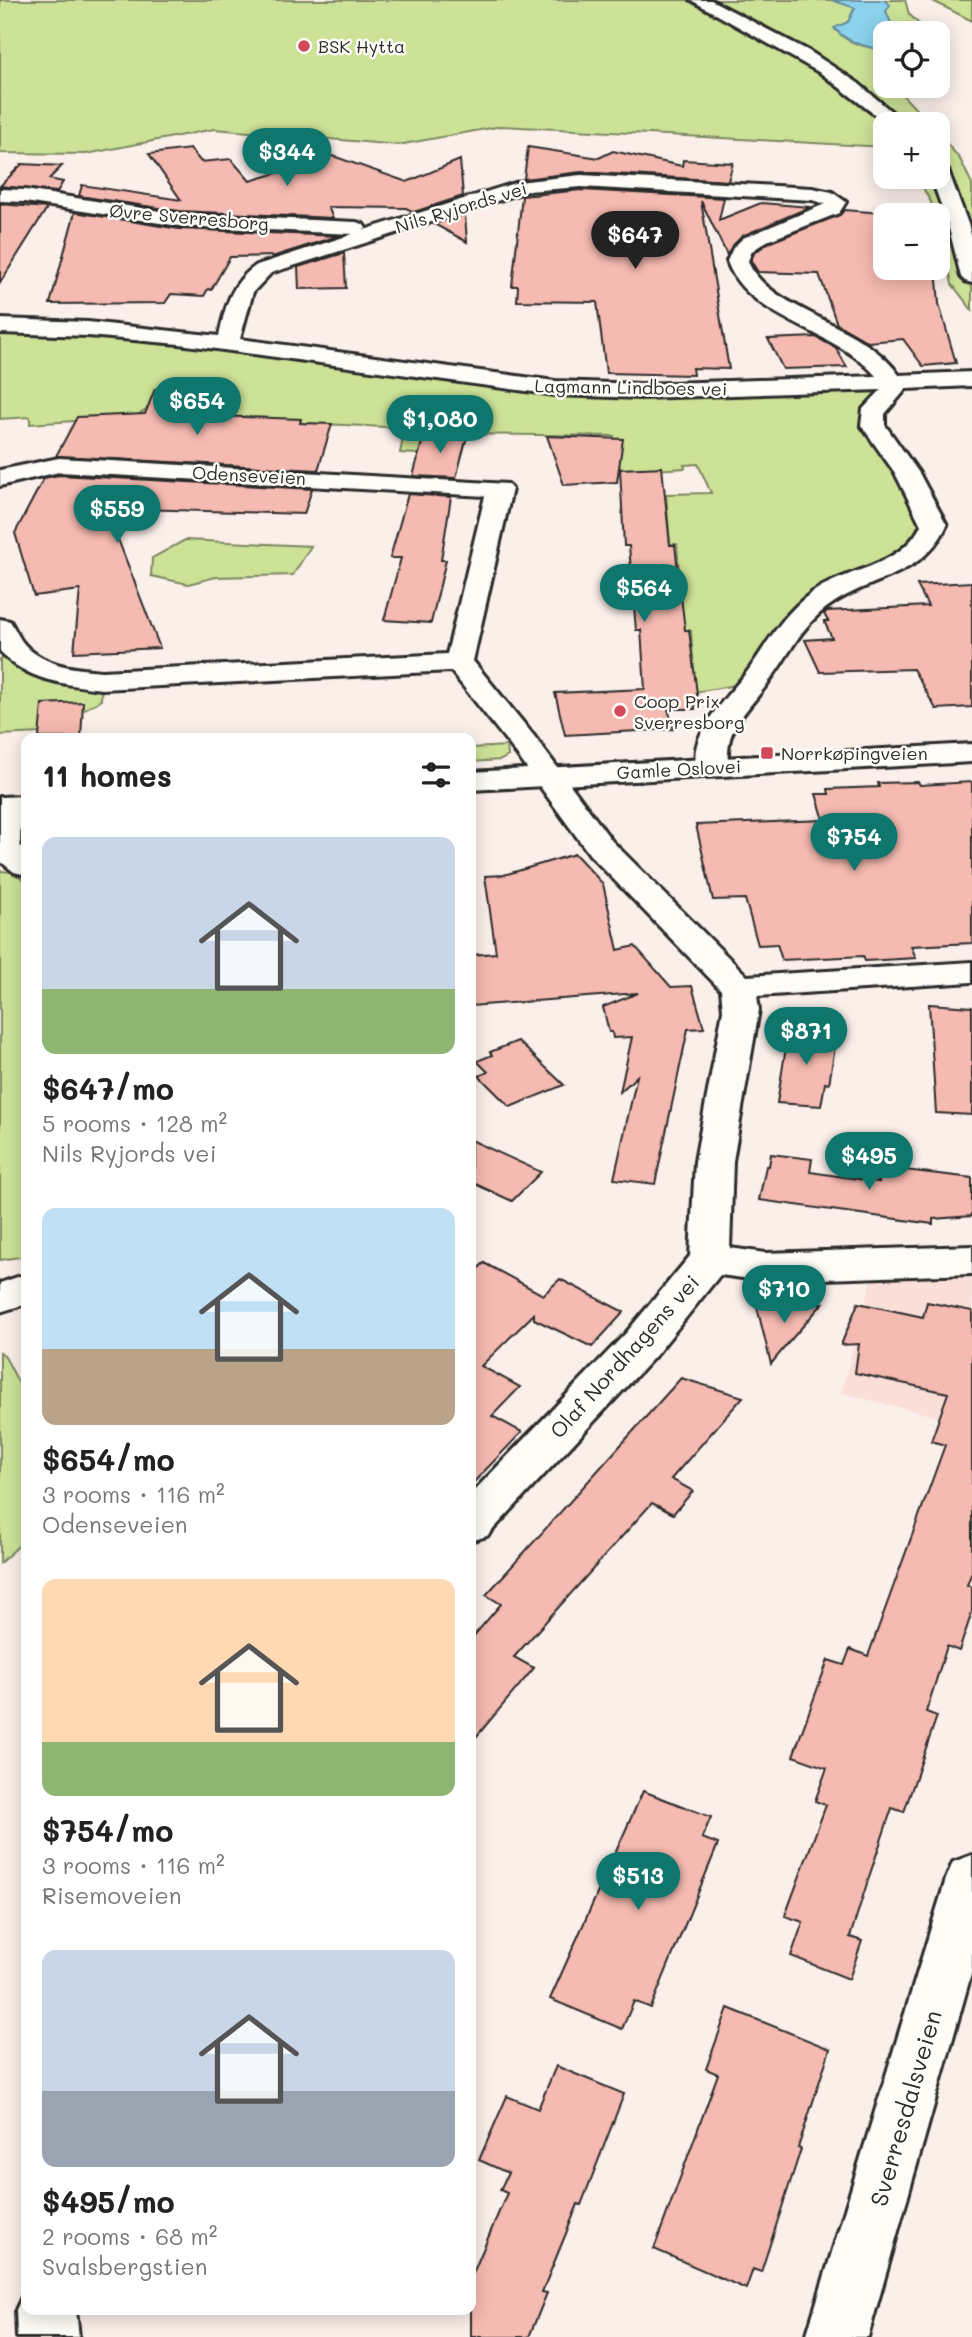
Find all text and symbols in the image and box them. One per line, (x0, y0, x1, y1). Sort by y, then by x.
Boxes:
map controls (873, 21, 950, 280)
button: locate (873, 21, 950, 98)
place label: BSK Hytta (318, 34, 405, 58)
marker: BSK Hytta (296, 38, 312, 54)
button: + (873, 112, 950, 189)
pin: $344 (246, 128, 328, 188)
text: $344 (258, 136, 316, 166)
street label: Nils Ryjords vei (392, 176, 530, 238)
street label: Øvre Sverresborg (108, 198, 270, 236)
button: − (873, 203, 950, 280)
pin: $647 (594, 212, 676, 271)
text: $647 (607, 219, 663, 249)
street label: Lagmann Lindboes vei (534, 373, 728, 401)
pin: $654 (156, 378, 238, 437)
text: $654 (169, 385, 225, 415)
pin: $1,080 (383, 396, 497, 455)
text: $1,080 (402, 403, 478, 433)
street label: Odenseveien (191, 460, 307, 490)
pin: $559 (76, 486, 158, 545)
text: $559 (90, 493, 144, 523)
pin: $564 (603, 564, 685, 624)
text: $564 (616, 572, 672, 602)
place label: Coop Prix Sverresborg (634, 689, 744, 734)
marker: Coop Prix Sverresborg (612, 703, 628, 719)
place label: Norrkøpingveien (781, 741, 928, 765)
marker: Norrkøpingveien (759, 745, 775, 761)
street label: Gamle Oslovei (616, 754, 742, 784)
text: 11 homes (42, 755, 172, 795)
icon: filters (417, 756, 455, 794)
pin: $754 (813, 814, 895, 873)
text: $754 (826, 821, 882, 851)
icon: home (186, 883, 312, 1009)
pin: $871 (765, 1007, 847, 1067)
text: $871 (780, 1015, 832, 1045)
text: $647/mo (42, 1068, 174, 1108)
text: 5 rooms · 128 m² (42, 1108, 227, 1138)
pin: $495 (828, 1132, 910, 1192)
text: Nils Ryjords vei (42, 1138, 217, 1168)
text: $495 (841, 1140, 897, 1170)
icon: home (186, 1254, 312, 1380)
pin: $710 (743, 1266, 825, 1325)
street label: Olaf Nordhagens vei (543, 1269, 705, 1443)
text: $710 (758, 1273, 810, 1303)
text: $654/mo (42, 1439, 175, 1479)
text: 3 rooms · 116 m² (42, 1479, 225, 1509)
text: Odenseveien (42, 1509, 188, 1539)
icon: home (186, 1625, 312, 1751)
text: $754/mo (42, 1810, 173, 1850)
text: 3 rooms · 116 m² (42, 1850, 225, 1880)
pin: $513 (597, 1853, 679, 1912)
text: $513 (612, 1860, 664, 1890)
text: Risemoveien (42, 1880, 182, 1910)
icon: home (186, 1996, 312, 2122)
street label: Sverresdalsveien (862, 2006, 948, 2210)
text: $495/mo (42, 2181, 175, 2221)
text: 2 rooms · 68 m² (42, 2221, 217, 2251)
text: Svalsbergstien (42, 2251, 208, 2281)

